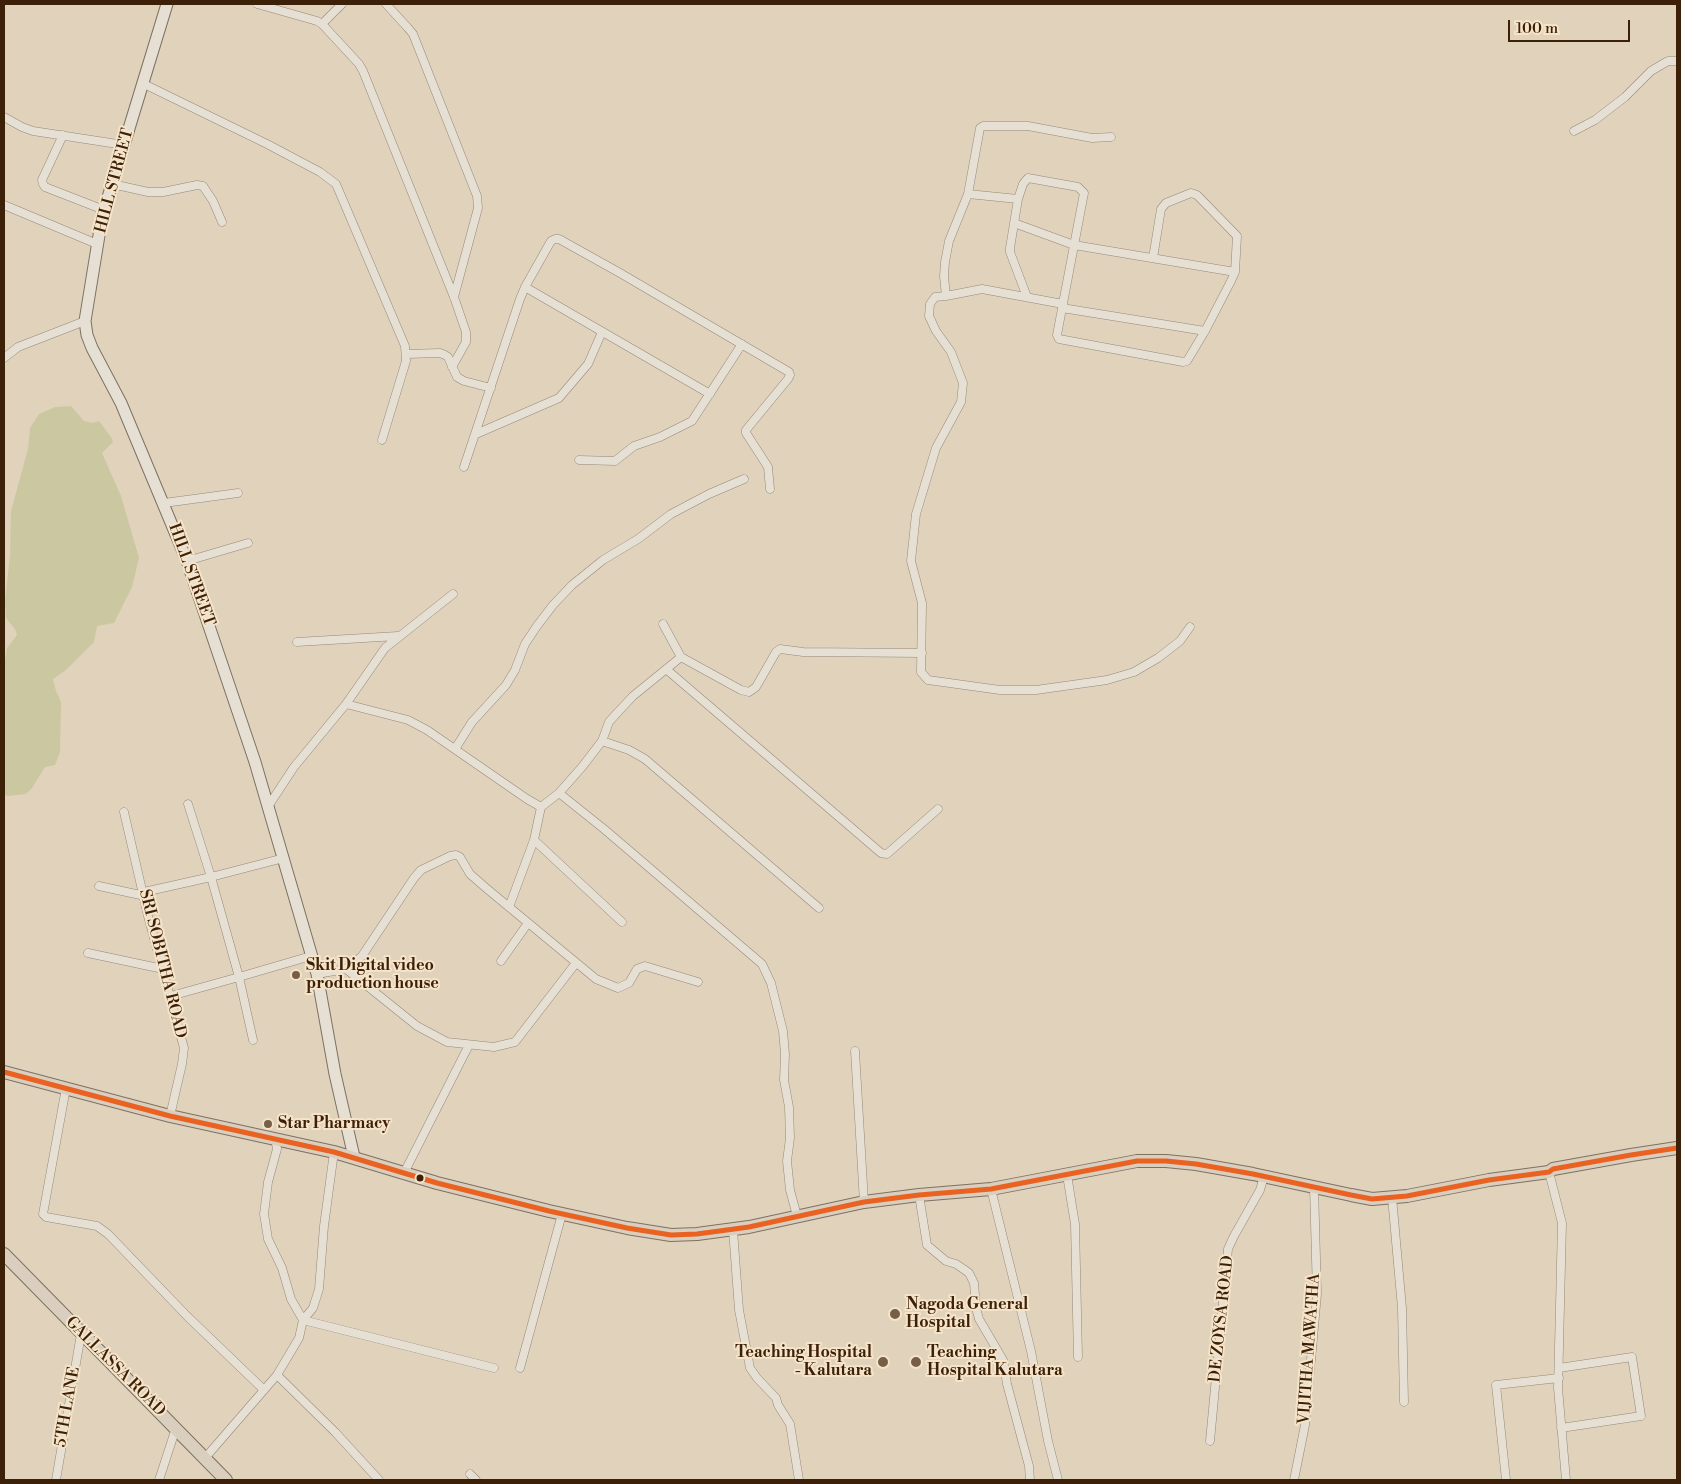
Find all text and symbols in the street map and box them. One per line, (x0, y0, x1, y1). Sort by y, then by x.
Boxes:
scale bar (1511, 10, 1634, 42)
text: 100 m (1516, 19, 1558, 38)
street label: HILL STREET (92, 126, 138, 236)
street label: HILL STREET (164, 521, 218, 629)
street label: SRI SOBITHA ROAD (134, 887, 190, 1041)
place label: Skit Digital video production house (306, 956, 439, 994)
marker: Skit Digital video production house (290, 969, 302, 981)
place label: Star Pharmacy (278, 1114, 390, 1134)
marker: Star Pharmacy (262, 1118, 274, 1130)
unlabelled marker (415, 1173, 425, 1183)
street label: DE ZOYSA ROAD (1206, 1254, 1238, 1384)
street label: VIJITHA MAWATHA (1295, 1273, 1325, 1425)
place label: Nagoda General Hospital (906, 1295, 1028, 1333)
marker: Nagoda General Hospital (888, 1307, 902, 1321)
street label: GALLASSA ROAD (61, 1313, 169, 1421)
place label: Teaching Hospital - Kalutara (735, 1343, 872, 1381)
place label: Teaching Hospital Kalutara (927, 1343, 1063, 1381)
marker: Teaching Hospital - Kalutara (876, 1355, 890, 1369)
marker: Teaching Hospital Kalutara (909, 1355, 923, 1369)
street label: 5TH LANE (51, 1365, 85, 1449)

